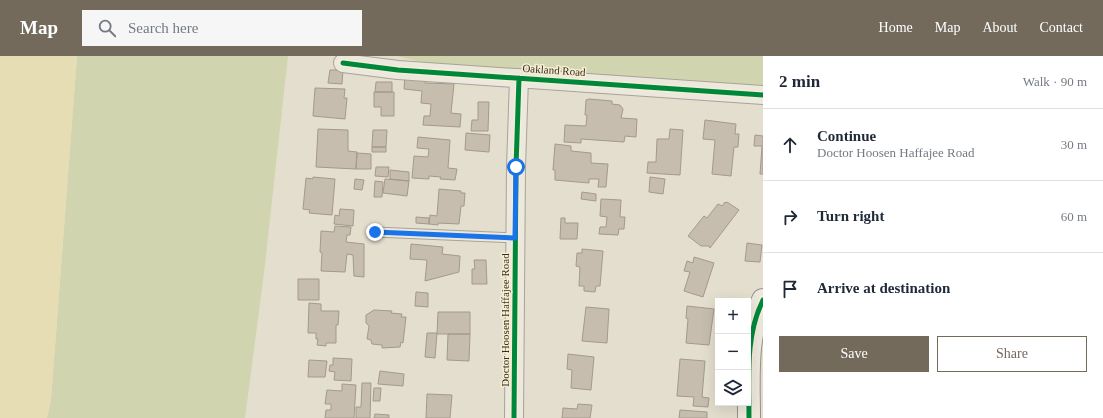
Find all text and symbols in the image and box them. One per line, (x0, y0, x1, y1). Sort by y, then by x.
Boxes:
search box (82, 10, 362, 46)
text: Map (20, 17, 58, 38)
icon: search (96, 17, 118, 39)
text: Search here (128, 20, 198, 36)
text: Home (879, 20, 913, 35)
text: Map (935, 20, 960, 35)
text: About (982, 20, 1017, 35)
text: Contact (1039, 20, 1083, 35)
street label: Oakland Road (522, 62, 586, 78)
text: 2 min (779, 72, 820, 91)
text: Walk · 90 m (1023, 74, 1087, 89)
text: Continue (817, 128, 876, 144)
icon: ahead (779, 134, 801, 156)
text: 30 m (1061, 137, 1087, 152)
text: Doctor Hoosen Haffajee Road (817, 145, 975, 160)
route start (507, 158, 525, 176)
icon: right (779, 206, 801, 228)
text: Turn right (817, 208, 884, 224)
text: 60 m (1061, 209, 1087, 224)
route end (366, 223, 384, 241)
street label: Doctor Hoosen Haffajee Road (499, 253, 511, 387)
icon: arrive (779, 278, 801, 300)
text: Arrive at destination (817, 280, 950, 296)
map controls (715, 298, 751, 406)
button: + (715, 298, 751, 334)
button: − (715, 334, 751, 370)
button: Save (779, 336, 929, 372)
button: Share (937, 336, 1087, 372)
button: layers (715, 370, 751, 406)

